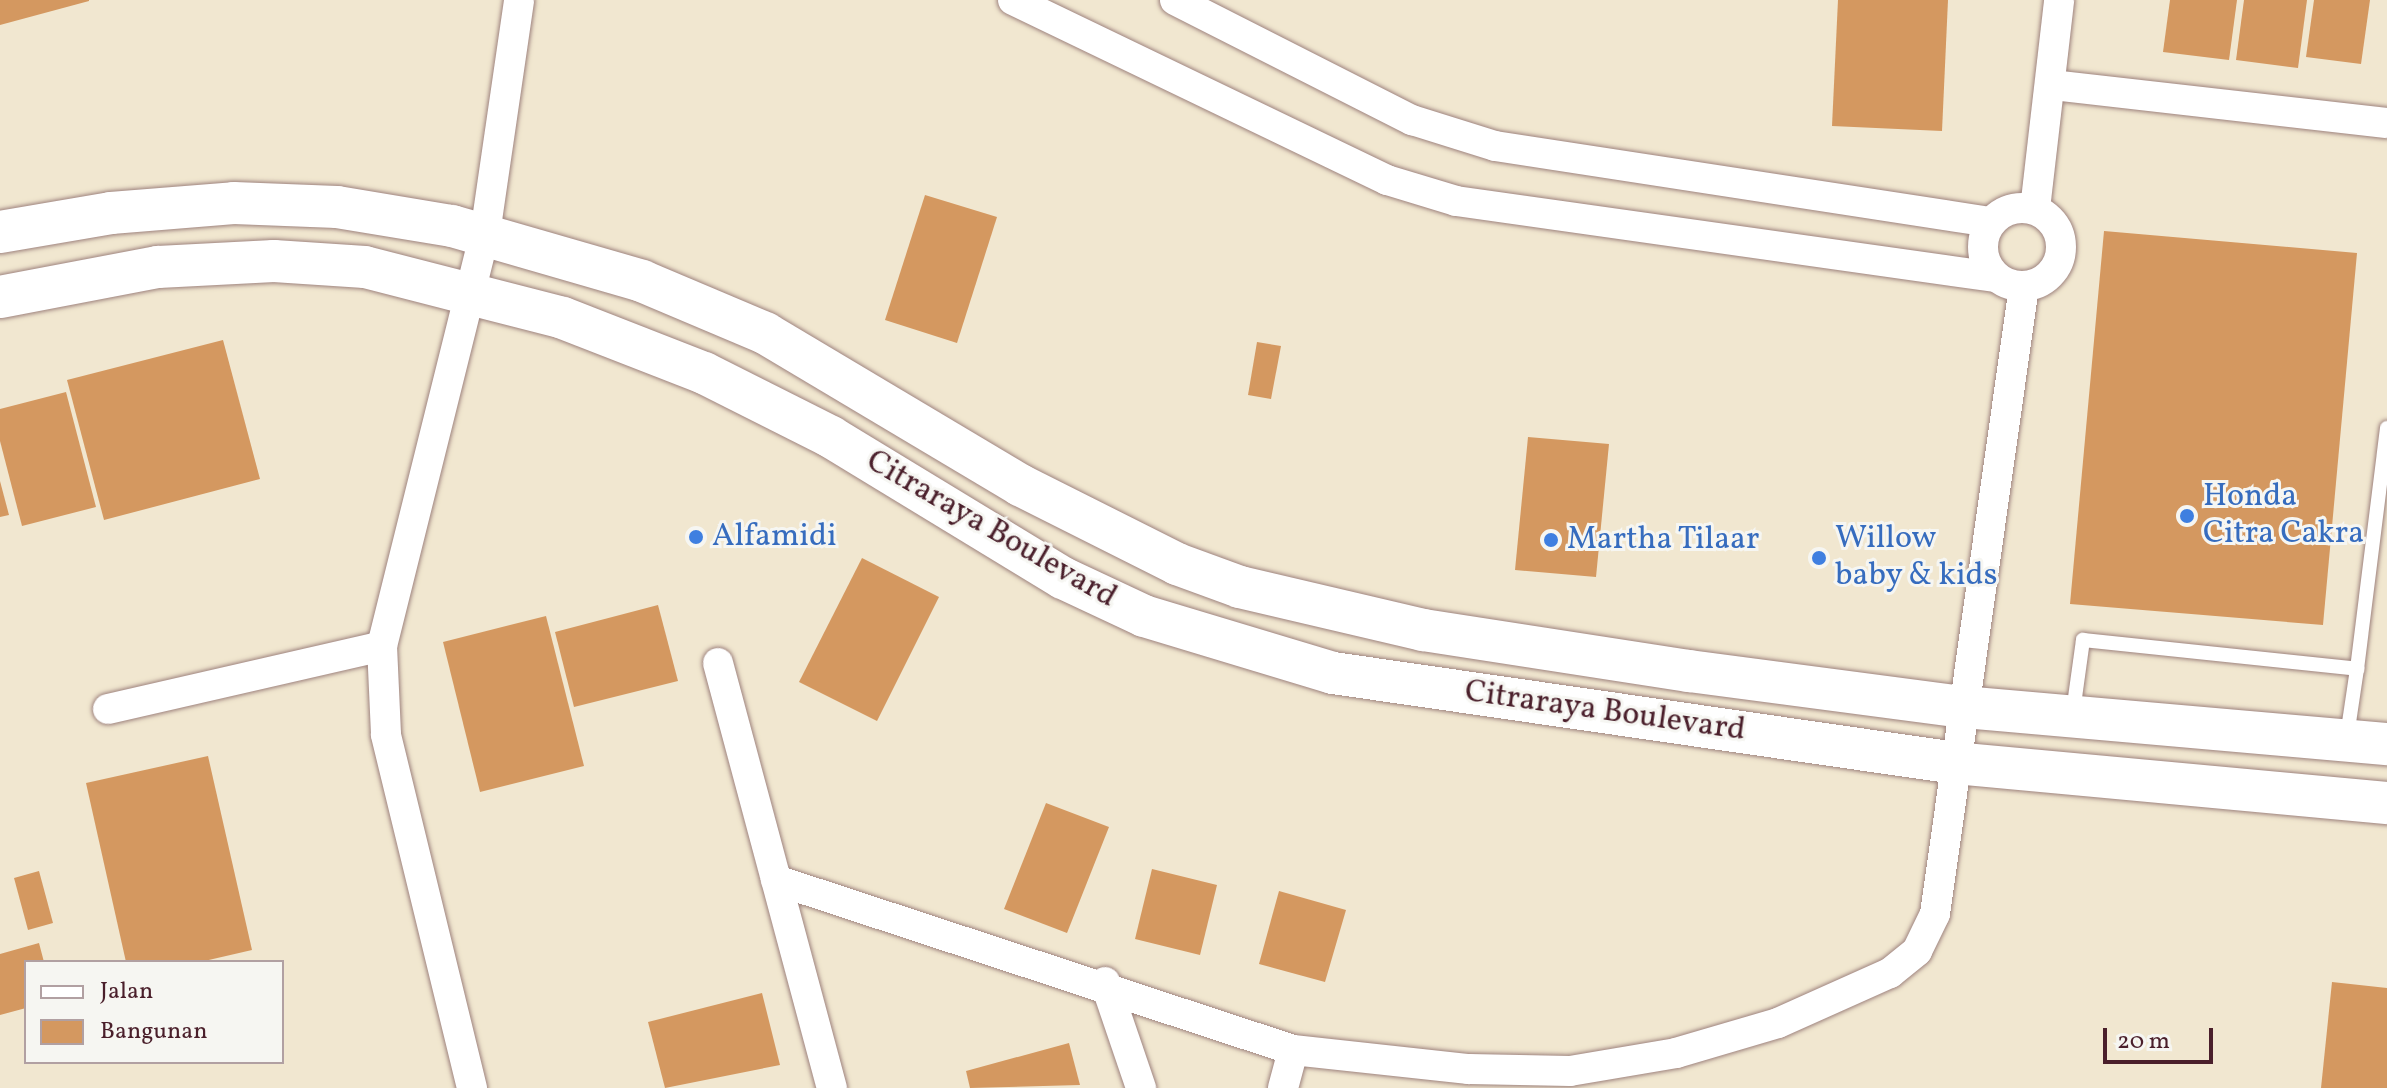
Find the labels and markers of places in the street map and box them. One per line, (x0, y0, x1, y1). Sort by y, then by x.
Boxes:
place label: Honda Citra Cakra (2203, 479, 2364, 554)
marker: Honda Citra Cakra (2178, 507, 2196, 525)
place label: Alfamidi (712, 518, 837, 556)
place label: Martha Tilaar (1567, 521, 1760, 559)
place label: Willow baby & kids (1835, 521, 1998, 596)
marker: Alfamidi (687, 528, 705, 546)
marker: Martha Tilaar (1542, 531, 1560, 549)
marker: Willow baby & kids (1810, 549, 1828, 567)

